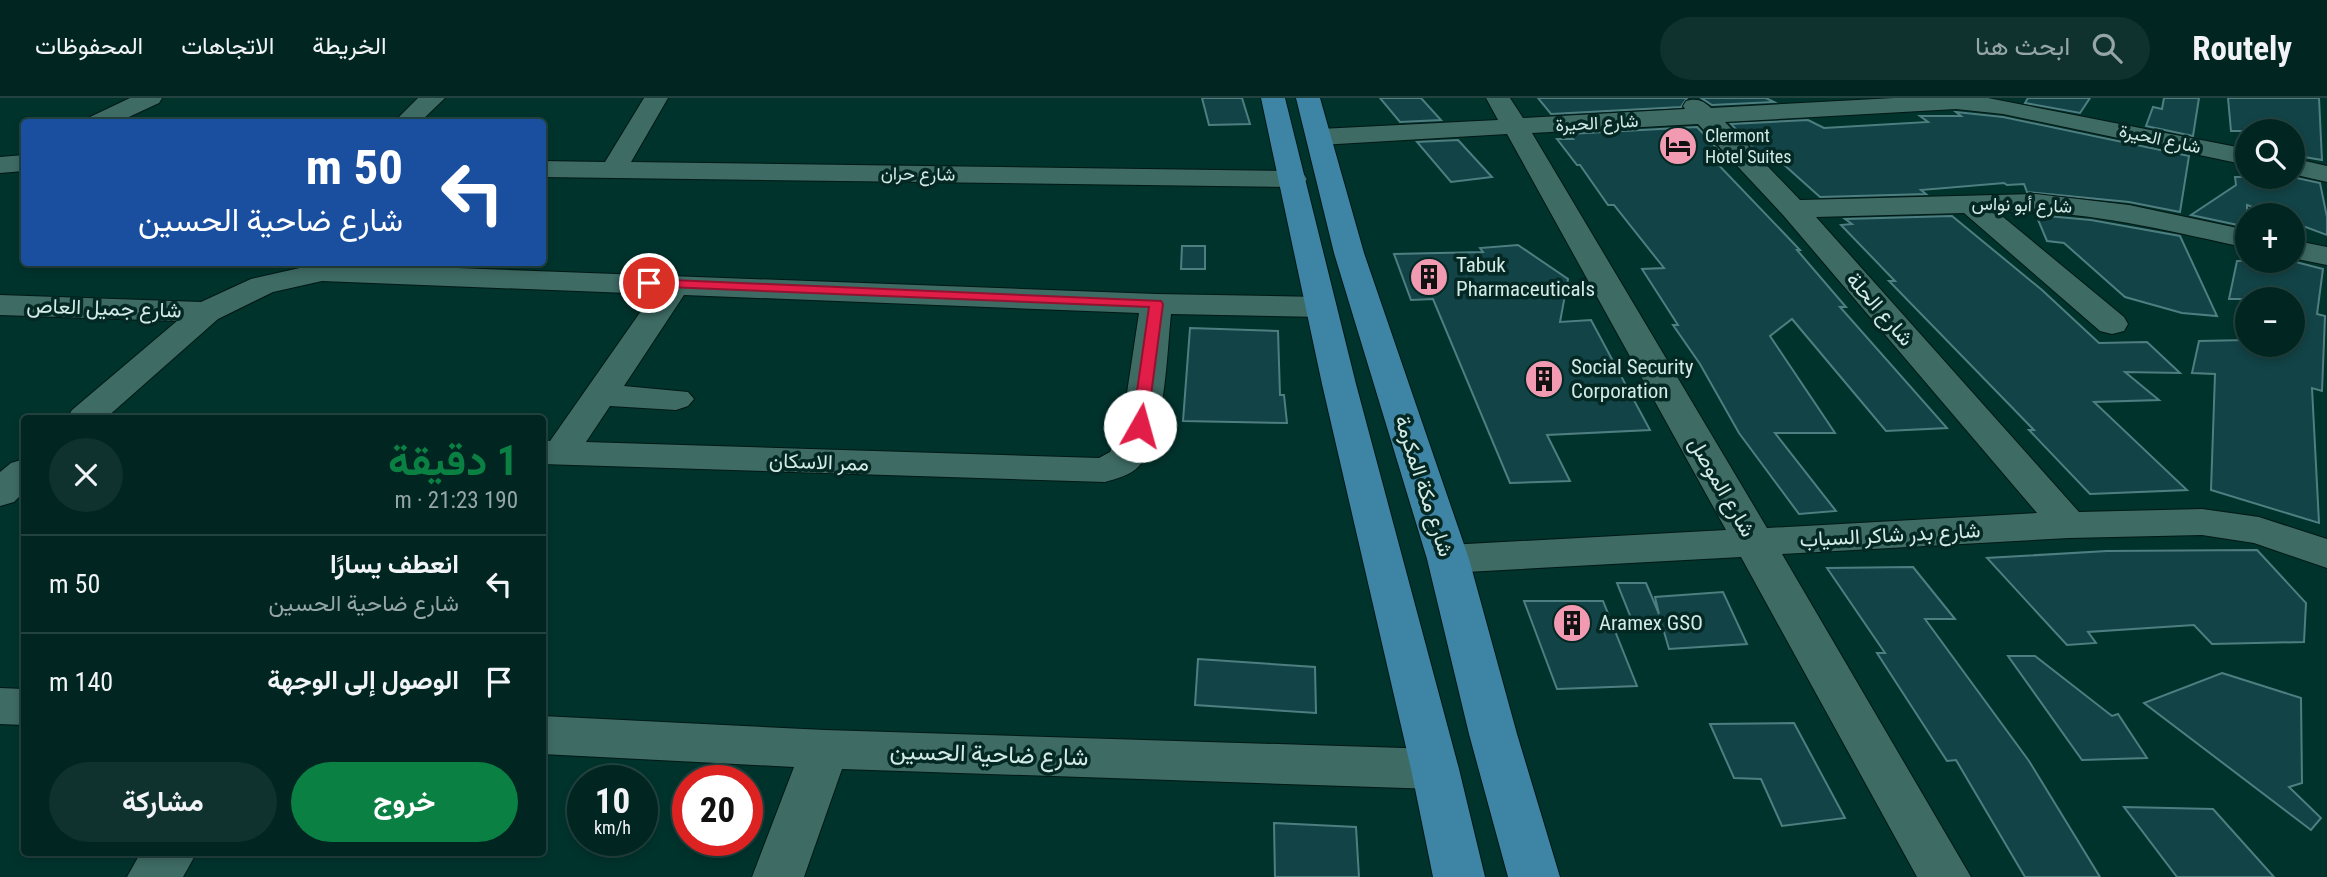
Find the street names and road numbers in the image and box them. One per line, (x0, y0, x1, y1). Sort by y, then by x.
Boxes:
street label: شارع الحيرة (1555, 110, 1639, 137)
street label: شارع الحيرة (2117, 120, 2203, 159)
street label: شارع حران (881, 162, 955, 187)
street label: شارع أبو نواس (1971, 192, 2073, 219)
street label: شارع الحلة (1840, 267, 1919, 352)
street label: شارع جميل العاص (26, 293, 182, 325)
street label: شارع مكة المكرمة (1388, 412, 1458, 560)
street label: شارع الموصل (1682, 433, 1760, 542)
street label: ممر الاسكان (769, 448, 869, 477)
street label: شارع بدر شاكر السياب (1799, 518, 1981, 554)
street label: شارع ضاحية الحسين (889, 737, 1089, 773)

